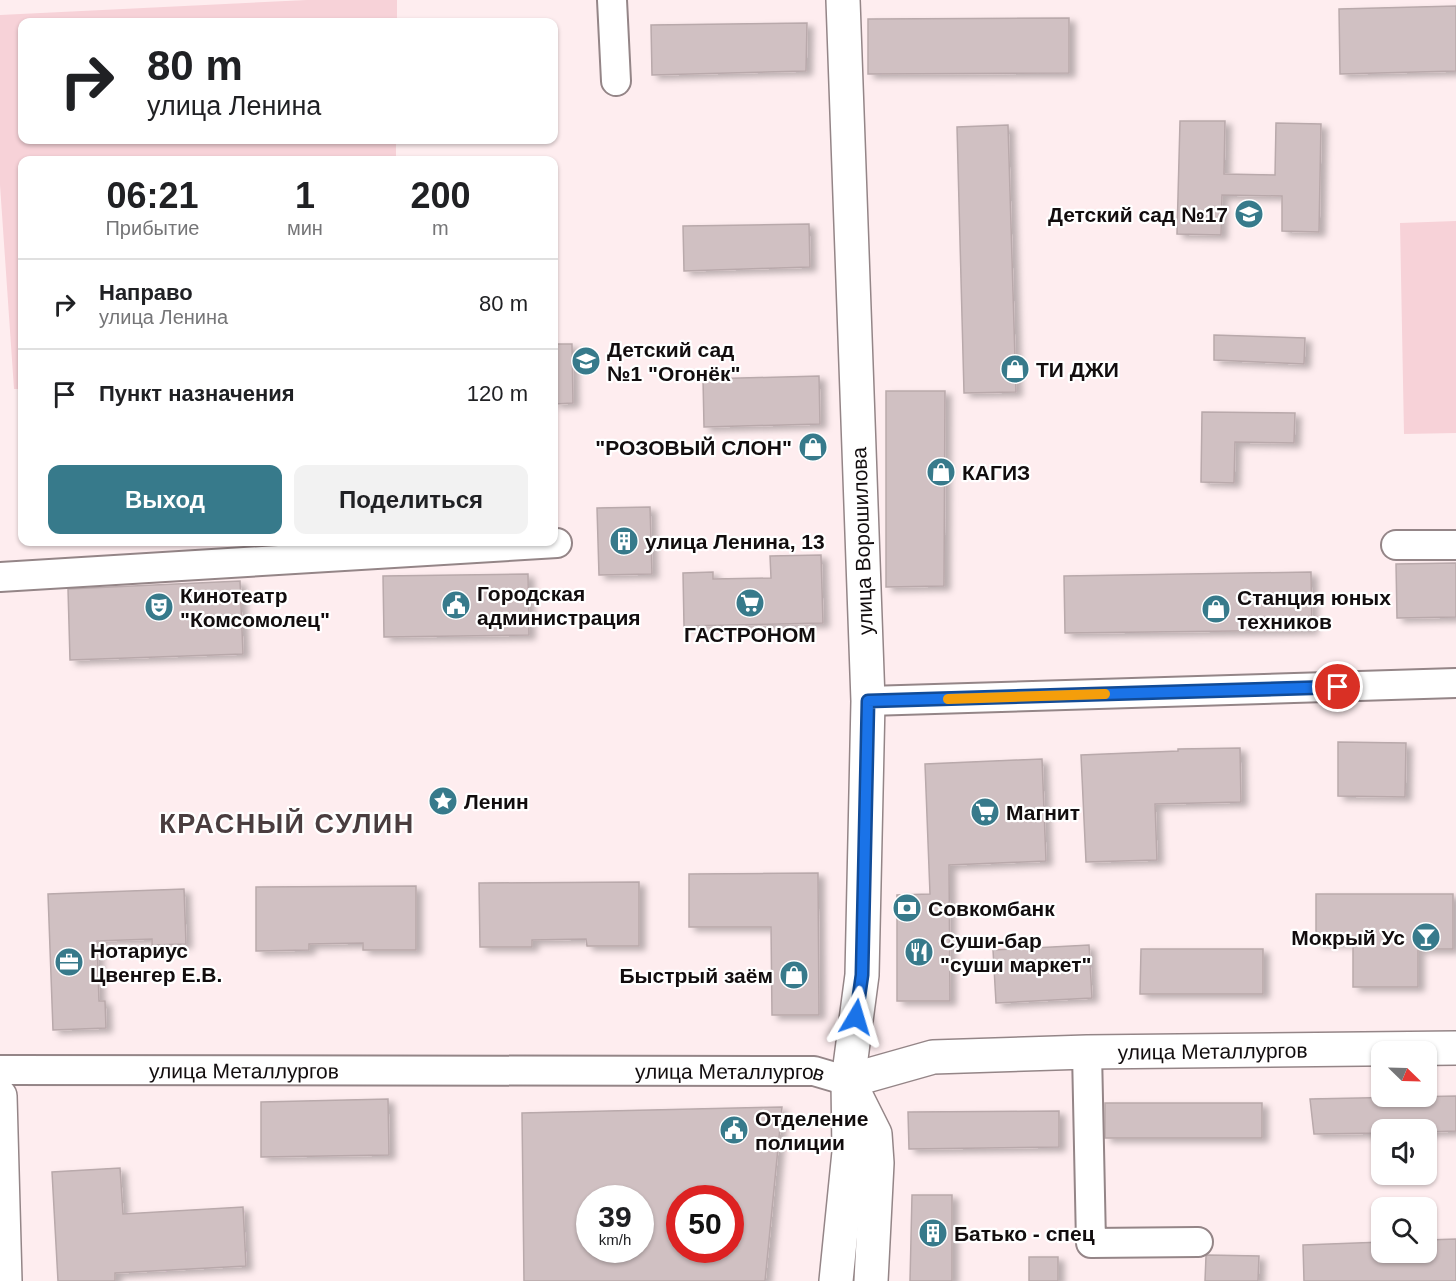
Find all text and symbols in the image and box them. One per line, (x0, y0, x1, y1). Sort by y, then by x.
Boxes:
icon: right (48, 42, 126, 120)
text: 80 m (147, 42, 243, 89)
text: улица Ленина (147, 91, 321, 121)
text: 06:21 (106, 175, 199, 216)
text: 1 (295, 175, 315, 216)
text: 200 (410, 175, 470, 216)
school or university icon: Детский сад №17 (1233, 198, 1265, 230)
place label: Детский сад №17 (1048, 203, 1228, 226)
text: Прибытие (105, 217, 199, 239)
text: мин (287, 217, 323, 239)
text: m (432, 217, 449, 239)
text: Направо (99, 280, 193, 305)
icon: right (48, 288, 81, 321)
text: 80 m (479, 291, 528, 316)
text: улица Ленина (99, 306, 228, 328)
place label: Детский сад №1 "Огонёк" (607, 338, 740, 385)
school or university icon: Детский сад №1 "Огонёк" (570, 345, 602, 377)
shop icon: ТИ ДЖИ (999, 353, 1031, 385)
place label: ТИ ДЖИ (1036, 358, 1119, 381)
icon: arrive (48, 378, 81, 411)
text: Пункт назначения (99, 381, 295, 406)
text: 120 m (467, 381, 528, 406)
shop icon: "РОЗОВЫЙ СЛОН" (797, 431, 829, 463)
place label: "РОЗОВЫЙ СЛОН" (595, 436, 792, 459)
street label: улица Ворошилова (847, 446, 877, 635)
shop icon: КАГИЗ (925, 456, 957, 488)
place label: КАГИЗ (962, 461, 1030, 484)
button: Выход (48, 465, 282, 534)
button: Поделиться (294, 465, 528, 534)
building icon: улица Ленина, 13 (608, 525, 640, 557)
place label: улица Ленина, 13 (645, 530, 825, 553)
place label: Городская администрация (477, 582, 641, 629)
place label: Кинотеатр "Комсомолец" (180, 584, 330, 631)
place label: Станция юных техников (1237, 586, 1391, 633)
supermarket icon: ГАСТРОНОМ (734, 587, 766, 619)
public building icon: Городская администрация (440, 589, 472, 621)
theatre icon: Кинотеатр "Комсомолец" (143, 591, 175, 623)
shop icon: Станция юных техников (1200, 593, 1232, 625)
place label: ГАСТРОНОМ (684, 623, 816, 646)
pin (1312, 661, 1363, 712)
icon: arrive (1321, 670, 1354, 703)
place icon: Ленин (427, 785, 459, 817)
place label: Ленин (464, 790, 529, 813)
supermarket icon: Магнит (969, 796, 1001, 828)
place label: Магнит (1006, 801, 1080, 824)
district label: КРАСНЫЙ СУЛИН (159, 808, 415, 839)
bank icon: Совкомбанк (891, 892, 923, 924)
place label: Совкомбанк (928, 897, 1055, 920)
bar icon: Мокрый Ус (1410, 921, 1442, 953)
place label: Мокрый Ус (1291, 926, 1405, 949)
place label: Суши-бар "суши маркет" (940, 929, 1091, 976)
restaurant icon: Суши-бар "суши маркет" (903, 936, 935, 968)
place label: Нотариус Цвенгер Е.В. (90, 939, 222, 986)
office icon: Нотариус Цвенгер Е.В. (53, 946, 85, 978)
shop icon: Быстрый заём (778, 959, 810, 991)
place label: Быстрый заём (619, 964, 773, 987)
position arrow (824, 985, 888, 1049)
street label: улица Металлургов (1118, 1038, 1308, 1063)
north arrow (1371, 1041, 1437, 1107)
map controls (1371, 1041, 1437, 1263)
street label: улица Металлургов (149, 1059, 339, 1082)
street label: улица Металлургов (635, 1059, 828, 1085)
place label: Отделение полиции (755, 1107, 868, 1154)
public building icon: Отделение полиции (718, 1114, 750, 1146)
button: sound (1371, 1119, 1437, 1185)
speed limit sign: 50 (666, 1185, 744, 1263)
button: search (1371, 1197, 1437, 1263)
text: 39 (598, 1200, 632, 1233)
building icon: Батько - спец (917, 1217, 949, 1249)
place label: Батько - спец (954, 1222, 1095, 1245)
text: km/h (599, 1231, 631, 1248)

